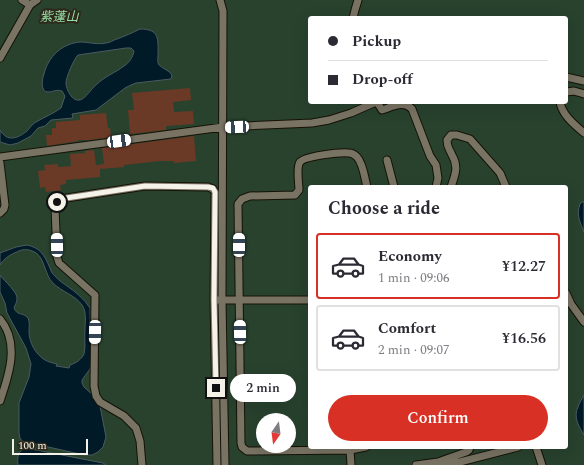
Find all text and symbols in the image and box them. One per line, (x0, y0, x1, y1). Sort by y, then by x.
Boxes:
park label: 紫蓬山 (39, 7, 79, 27)
text: Pickup (352, 30, 401, 53)
text: Drop-off (352, 68, 413, 91)
car (225, 120, 249, 134)
car (106, 133, 132, 149)
route start (48, 193, 66, 211)
text: Choose a ride (328, 195, 440, 222)
car (51, 233, 63, 257)
car (233, 233, 245, 257)
text: Economy (378, 245, 442, 268)
icon: car (330, 248, 366, 284)
text: ¥12.27 (502, 255, 546, 278)
text: 1 min · 09:06 (378, 268, 450, 288)
text: Comfort (378, 317, 436, 340)
car (89, 320, 101, 344)
car (234, 320, 246, 344)
icon: car (330, 320, 366, 356)
text: ¥16.56 (502, 327, 546, 350)
text: 2 min · 09:07 (378, 340, 450, 360)
callout: 2 min (230, 374, 296, 402)
text: 2 min (246, 378, 280, 398)
route end (207, 379, 225, 397)
button: Confirm (328, 395, 548, 441)
north arrow (256, 413, 296, 453)
map controls (256, 413, 296, 453)
scale bar (12, 437, 88, 456)
text: 100 m (18, 437, 47, 454)

